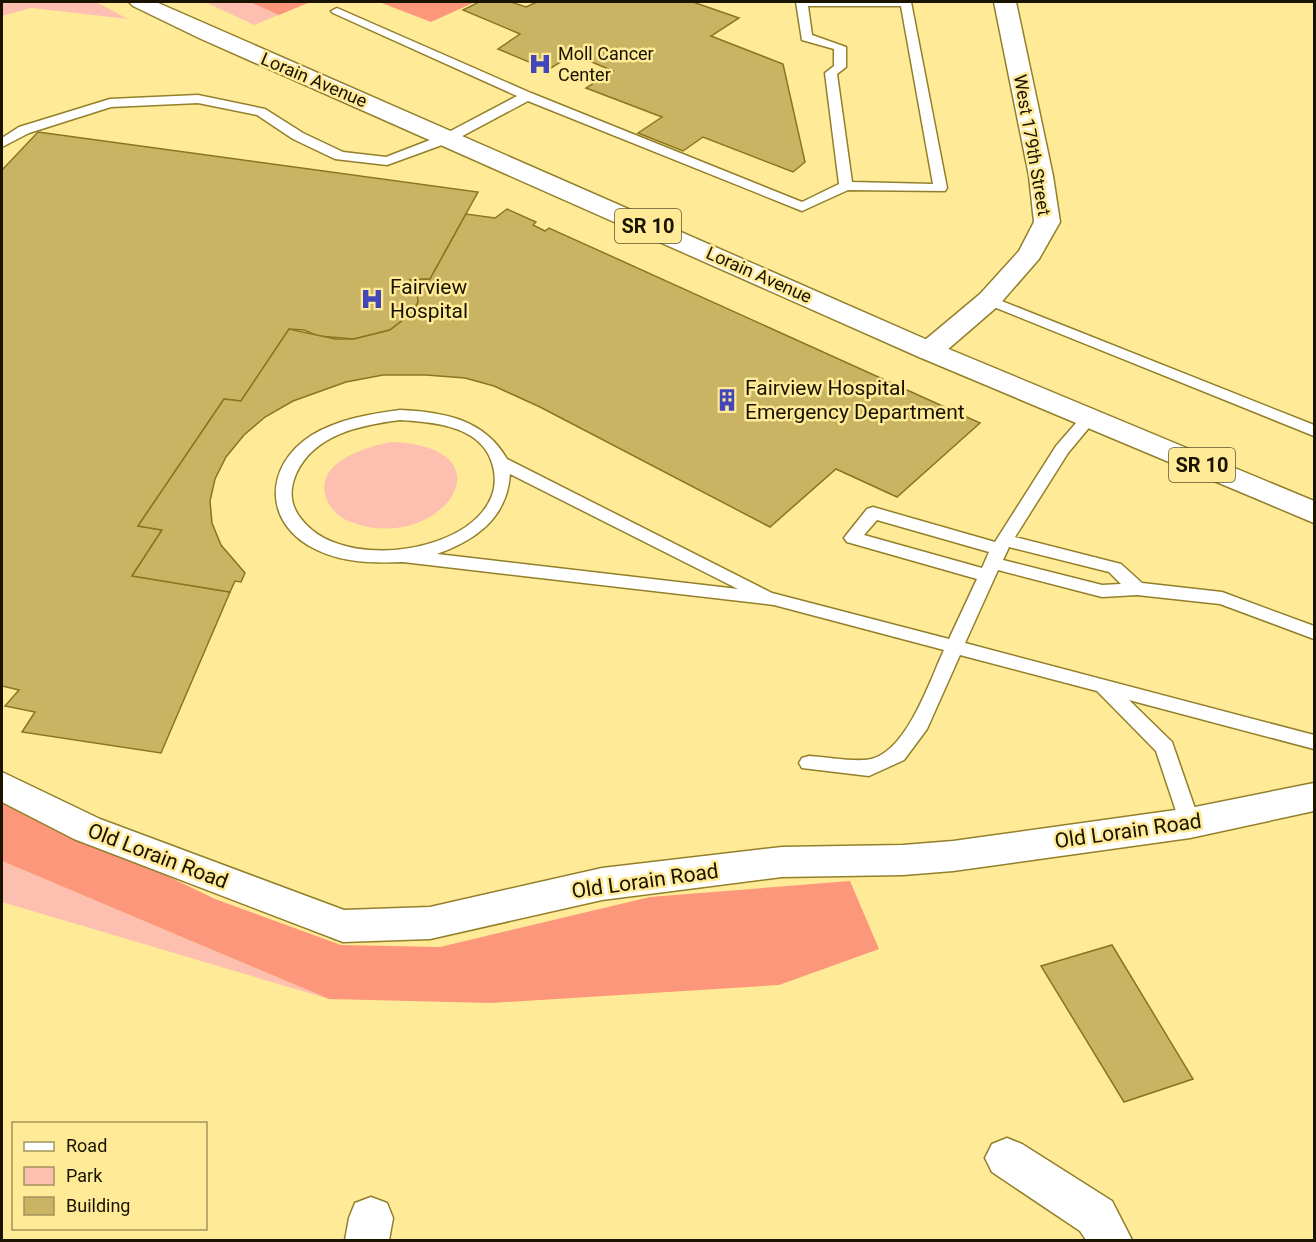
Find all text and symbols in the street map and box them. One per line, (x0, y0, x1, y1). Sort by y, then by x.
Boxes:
place label: Moll Cancer Center (558, 43, 654, 85)
street label: Lorain Avenue (258, 48, 370, 111)
hospital icon: Moll Cancer Center (527, 51, 553, 77)
street label: West 179th Street (1010, 73, 1055, 217)
road number: SR 10 (615, 209, 681, 243)
street label: Lorain Avenue (703, 242, 815, 307)
place label: Fairview Hospital (390, 275, 468, 323)
hospital icon: Fairview Hospital (359, 286, 385, 312)
place label: Fairview Hospital Emergency Department (745, 376, 965, 424)
building icon: Fairview Hospital Emergency Department (714, 387, 740, 413)
road number: SR 10 (1169, 448, 1235, 482)
street label: Old Lorain Road (1053, 809, 1203, 853)
street label: Old Lorain Road (85, 818, 231, 894)
street label: Old Lorain Road (570, 859, 720, 903)
legend (12, 1122, 207, 1230)
text: Road (66, 1135, 107, 1156)
text: Park (66, 1165, 103, 1186)
text: Building (66, 1195, 130, 1216)

